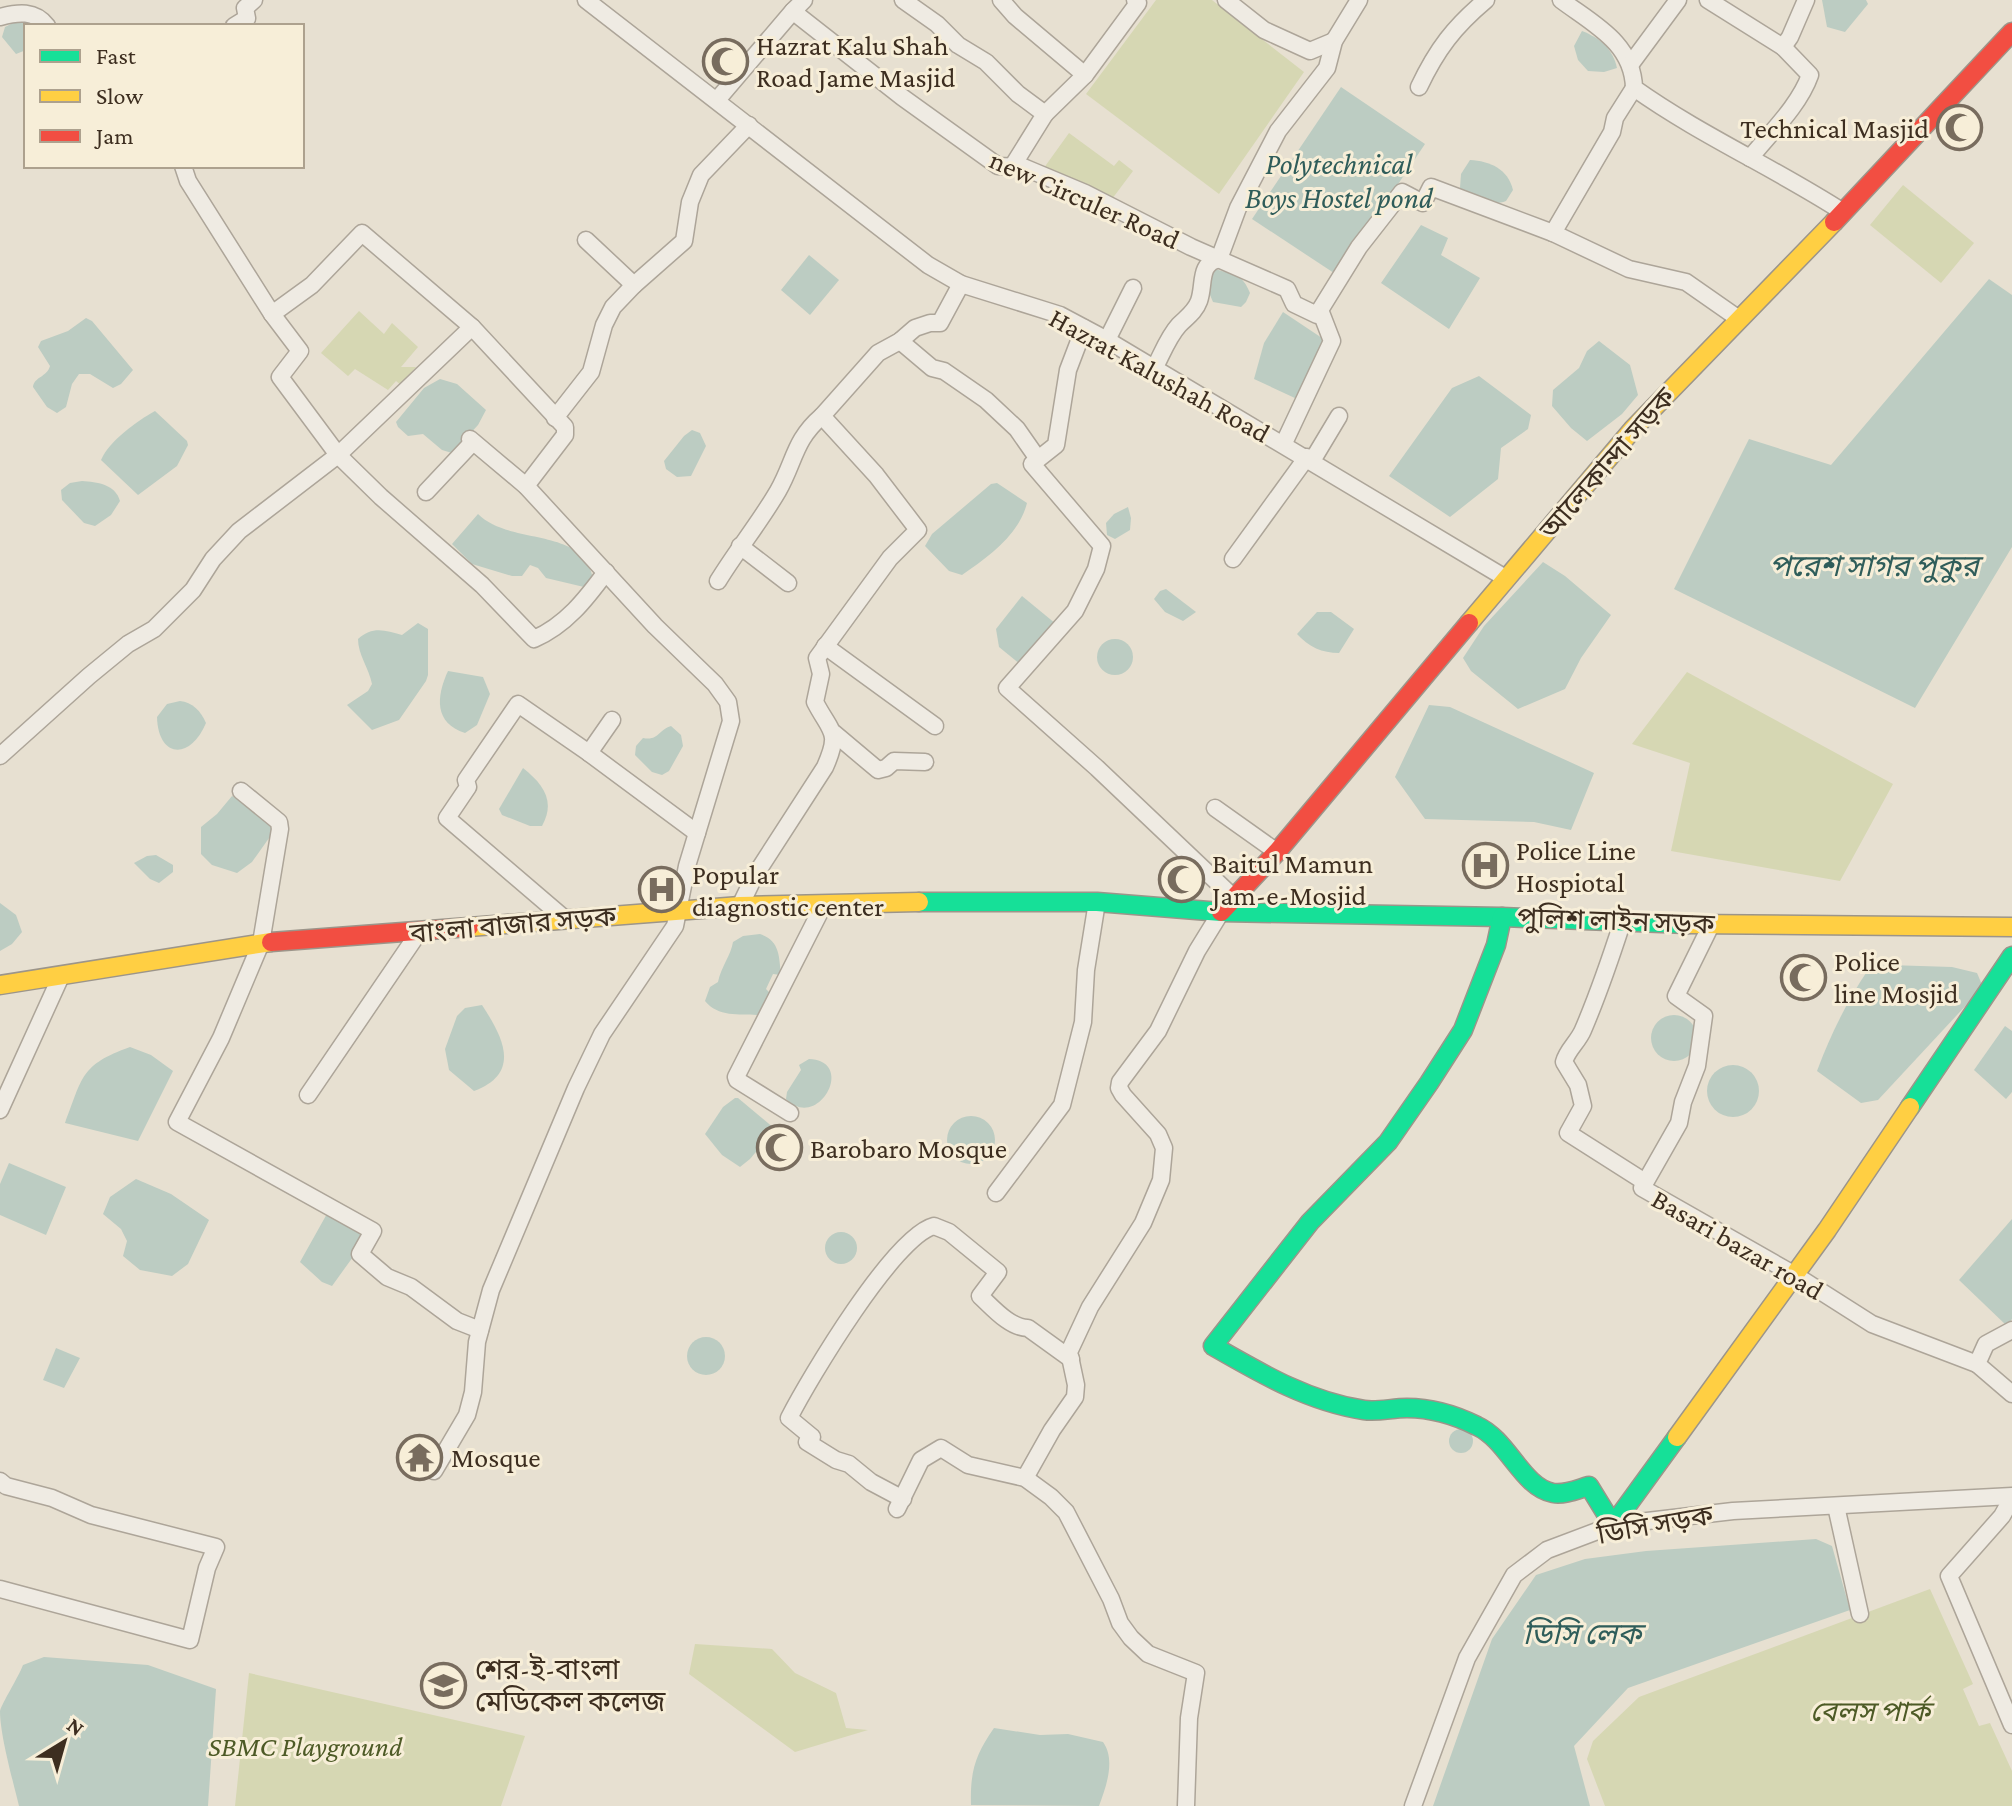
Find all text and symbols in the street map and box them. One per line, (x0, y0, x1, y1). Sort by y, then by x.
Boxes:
legend (24, 24, 304, 168)
place label: Hazrat Kalu Shah Road Jame Masjid (756, 30, 956, 93)
mosque icon: Hazrat Kalu Shah Road Jame Masjid (701, 37, 749, 85)
text: Fast (96, 42, 137, 69)
text: Slow (96, 82, 143, 109)
mosque icon: Technical Masjid (1936, 104, 1984, 152)
place label: Technical Masjid (1740, 113, 1929, 144)
text: Jam (94, 122, 134, 149)
street label: new Circuler Road (985, 144, 1185, 255)
water label: Polytechnical Boys Hostel pond (1245, 147, 1434, 215)
street label: Hazrat Kalushah Road (1044, 302, 1276, 449)
street label: আলেকান্দা সড়ক (1533, 381, 1682, 546)
water label: পরেশ সাগর পুকুর (1769, 549, 1984, 583)
place label: Police Line Hospiotal (1516, 835, 1636, 898)
hospital icon: Police Line Hospiotal (1461, 842, 1509, 890)
place label: Baitul Mamun Jam-e-Mosjid (1209, 848, 1373, 911)
mosque icon: Baitul Mamun Jam-e-Mosjid (1157, 855, 1205, 903)
place label: Popular diagnostic center (692, 859, 884, 922)
hospital icon: Popular diagnostic center (637, 866, 685, 914)
street label: বাংলা বাজার সড়ক (407, 900, 618, 949)
street label: পুলিশ লাইন সড়ক (1517, 901, 1716, 940)
place label: Police line Mosjid (1834, 946, 1959, 1009)
mosque icon: Police line Mosjid (1779, 953, 1827, 1001)
mosque icon: Barobaro Mosque (755, 1124, 803, 1172)
place label: Barobaro Mosque (810, 1133, 1007, 1164)
street label: Basari bazar road (1646, 1183, 1829, 1306)
temple icon: Mosque (396, 1433, 444, 1481)
place label: Mosque (451, 1442, 541, 1473)
street label: ডিসি সড়ক (1593, 1498, 1716, 1550)
water label: ডিসি লেক (1523, 1617, 1647, 1650)
place label: শের-ই-বাংলা মেডিকেল কলেজ (475, 1653, 666, 1717)
school or university icon: শের-ই-বাংলা মেডিকেল কলেজ (420, 1661, 468, 1709)
park label: বেলস পার্ক (1810, 1695, 1935, 1727)
north arrow (24, 1702, 104, 1782)
text: N (62, 1712, 89, 1741)
park label: SBMC Playground (208, 1731, 403, 1762)

